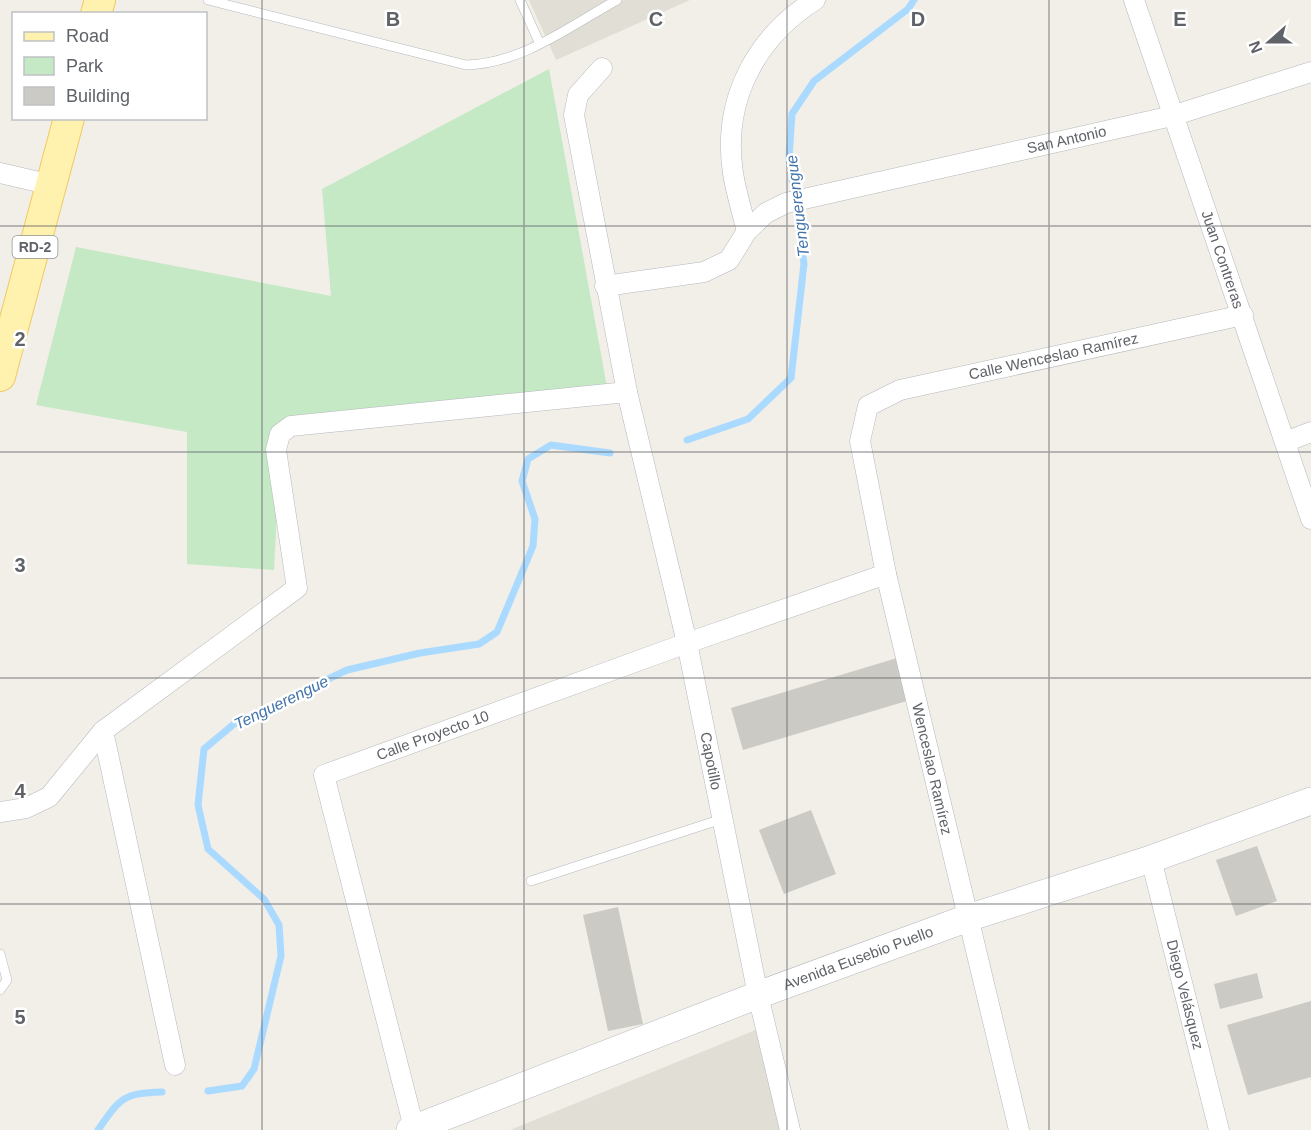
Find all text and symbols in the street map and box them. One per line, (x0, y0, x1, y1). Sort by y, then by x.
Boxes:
text: B (386, 8, 400, 30)
text: C (649, 8, 663, 30)
text: D (911, 8, 925, 30)
text: E (1173, 8, 1187, 30)
legend (12, 12, 207, 120)
north arrow (1239, 12, 1299, 72)
text: Road (66, 26, 109, 46)
text: N (1245, 39, 1265, 56)
text: Park (66, 56, 104, 76)
text: Building (66, 86, 130, 106)
street label: San Antonio (1025, 122, 1108, 156)
water label: Tenguerengue (783, 154, 812, 258)
street label: Juan Contreras (1198, 208, 1248, 310)
road number: RD-2 (12, 236, 57, 258)
text: 2 (14, 328, 26, 350)
street label: Calle Wenceslao Ramírez (967, 329, 1140, 383)
text: 3 (14, 554, 26, 576)
water label: Tenguerengue (231, 672, 331, 733)
street label: Wenceslao Ramírez (909, 701, 956, 836)
street label: Calle Proyecto 10 (374, 707, 491, 763)
street label: Capotillo (697, 731, 725, 791)
text: 4 (14, 780, 26, 802)
street label: Avenida Eusebio Puello (781, 923, 935, 993)
street label: Diego Velásquez (1164, 938, 1208, 1051)
text: 5 (14, 1006, 26, 1028)

